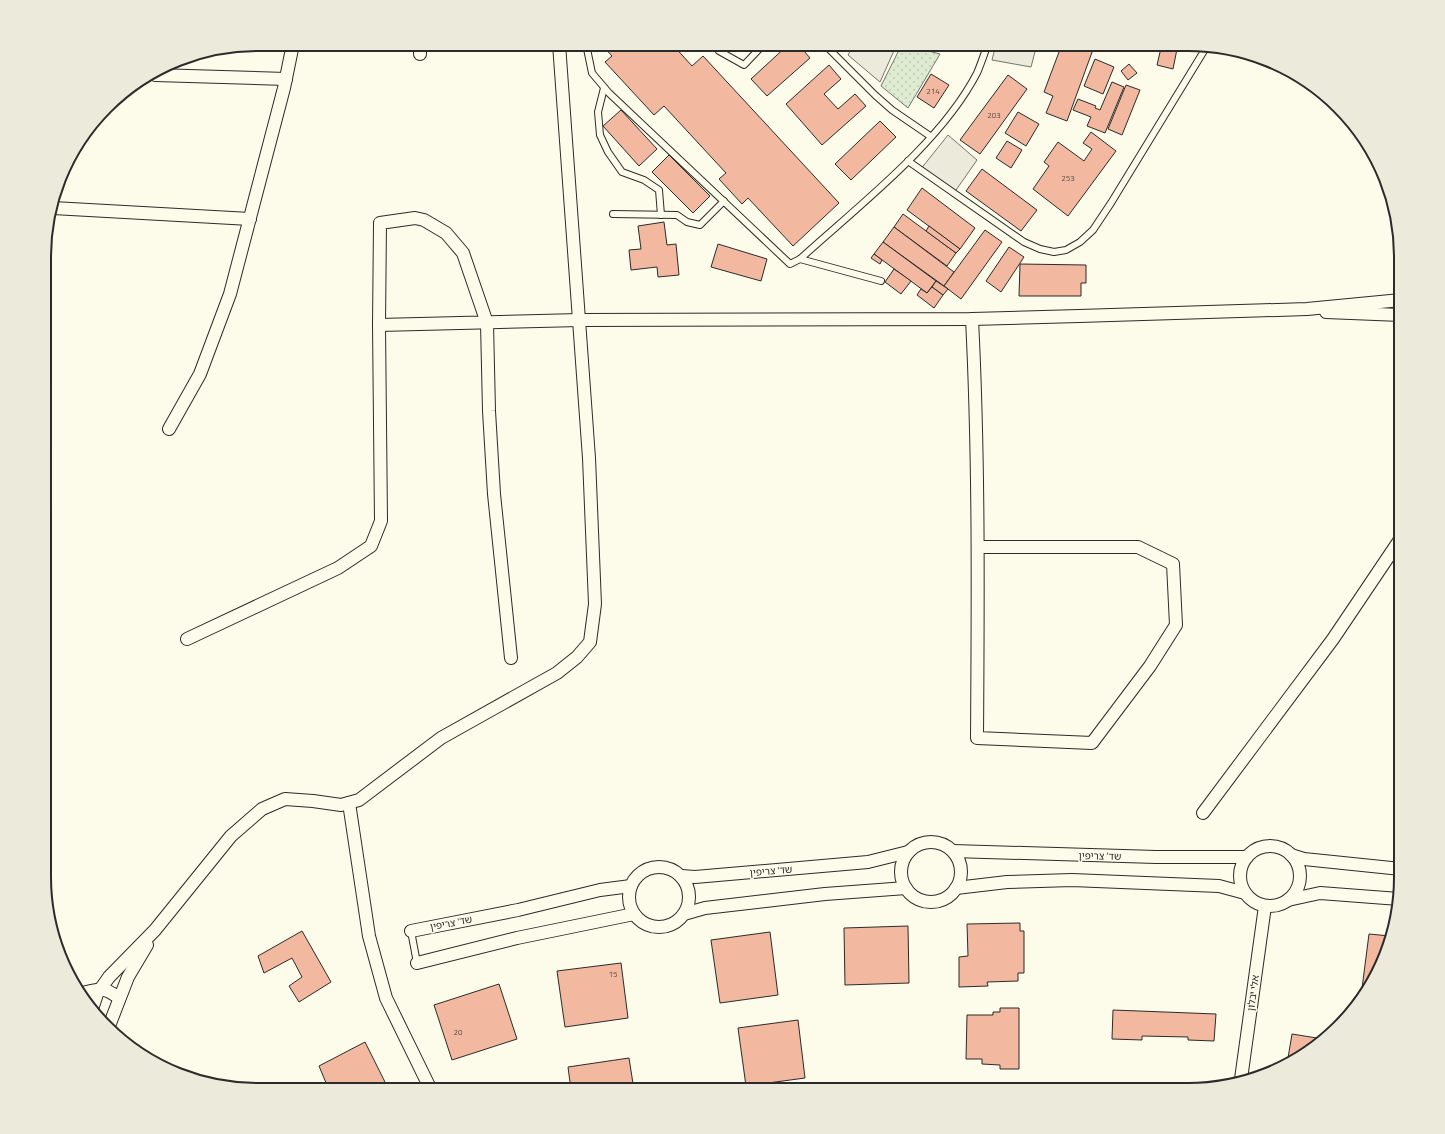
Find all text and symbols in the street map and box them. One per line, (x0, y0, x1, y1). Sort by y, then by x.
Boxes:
house number: 214 (926, 85, 940, 97)
house number: 203 (987, 109, 1001, 121)
house number: 253 (1061, 172, 1075, 184)
street label: שד' צריפין (1078, 848, 1122, 864)
street label: שד' צריפין (749, 862, 793, 880)
street label: שד' צריפין (429, 912, 473, 934)
house number: 15 (609, 968, 618, 980)
street label: אלי יבלון (1243, 974, 1263, 1012)
house number: 20 (454, 1026, 463, 1038)

